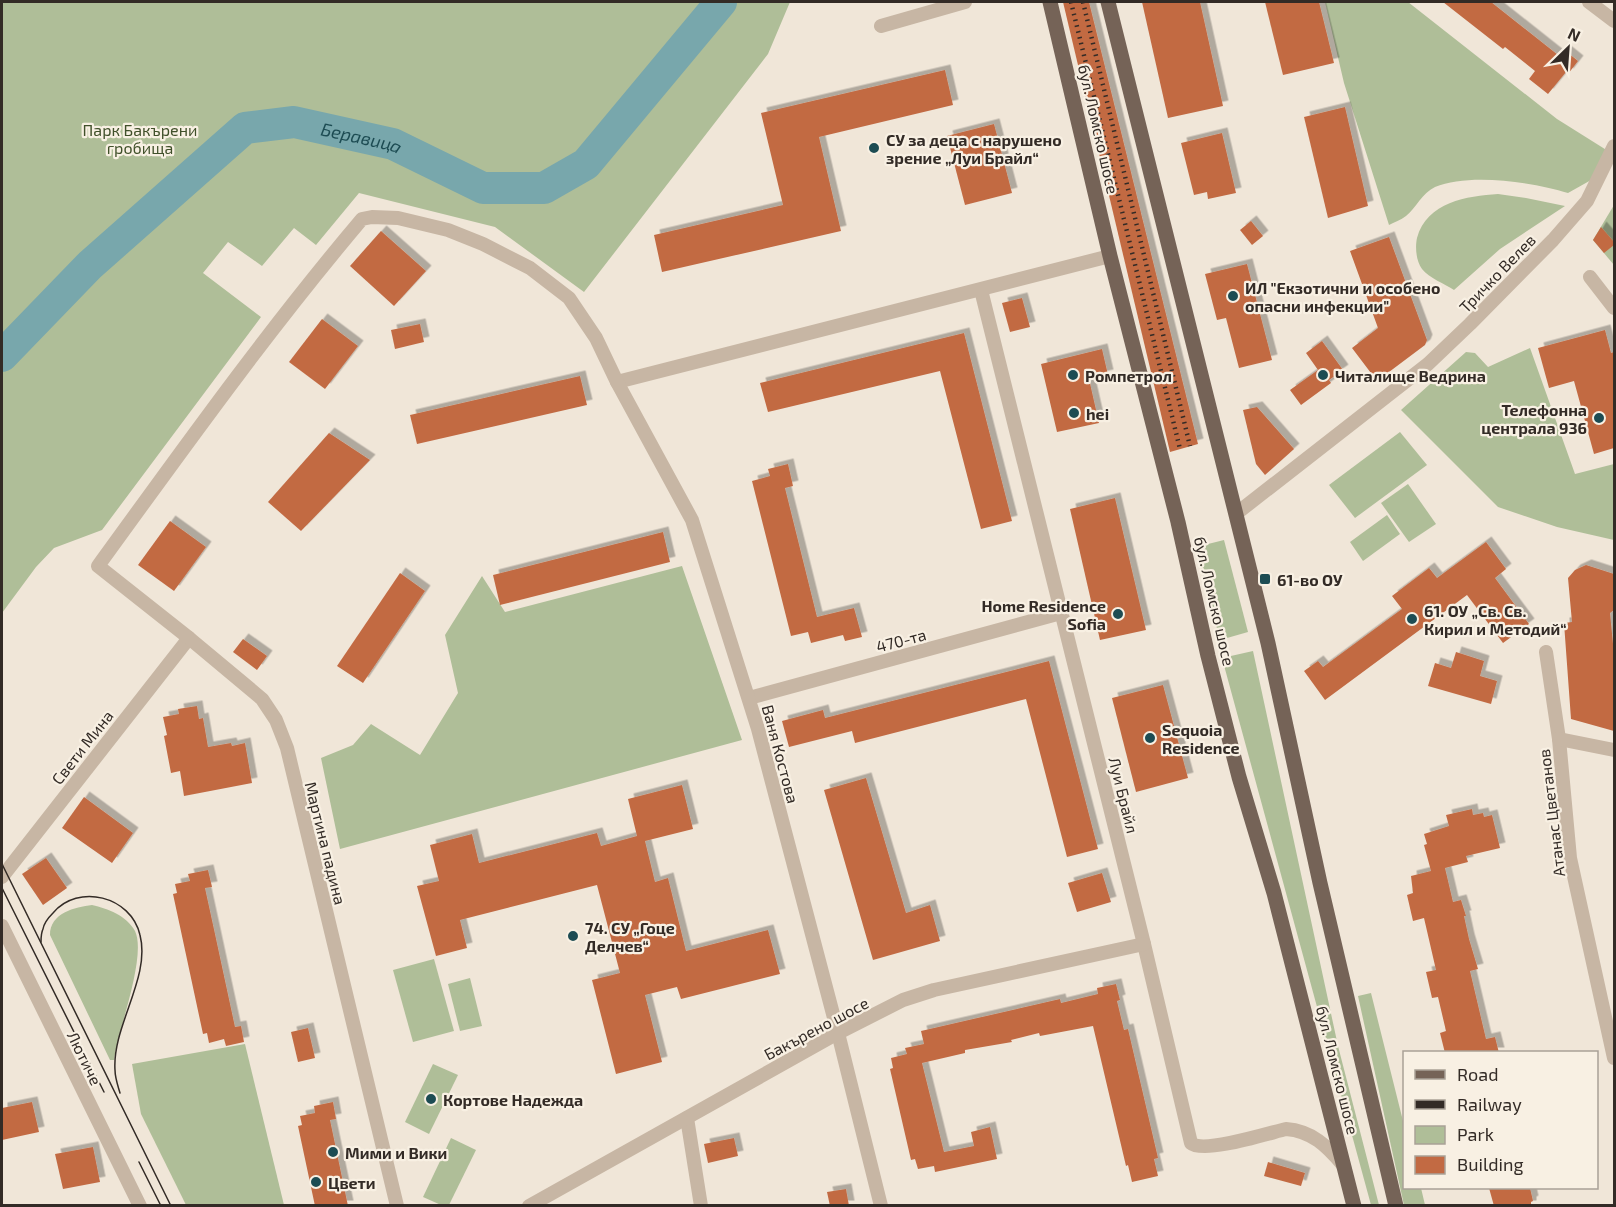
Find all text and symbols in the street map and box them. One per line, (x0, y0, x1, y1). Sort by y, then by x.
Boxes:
north arrow (1538, 18, 1598, 78)
text: N (1565, 23, 1584, 45)
street label: бул. Ломско шосе (1074, 62, 1123, 196)
water label: Беравица (319, 117, 406, 158)
park label: Парк Бакърени гробища (83, 120, 197, 157)
place label: СУ за деца с нарушено зрение „Луи Брайл“ (886, 130, 1062, 167)
marker: СУ за деца с нарушено зрение „Луи Брайл“ (867, 141, 881, 155)
street label: Тричко Велев (1455, 230, 1539, 316)
place label: ИЛ "Екзотични и особено опасни инфекции" (1245, 278, 1440, 315)
marker: ИЛ "Екзотични и особено опасни инфекции" (1226, 289, 1240, 303)
place label: Ромпетрол (1085, 366, 1172, 385)
place label: Читалище Ведрина (1335, 366, 1486, 385)
marker: Ромпетрол (1066, 368, 1080, 382)
marker: Читалище Ведрина (1316, 368, 1330, 382)
place label: Телефонна централа 936 (1481, 400, 1587, 437)
place label: hei (1086, 404, 1109, 423)
marker: hei (1067, 406, 1081, 420)
marker: Телефонна централа 936 (1592, 411, 1606, 425)
street label: бул. Ломско шосе (1190, 534, 1239, 668)
place label: 61-во ОУ (1277, 570, 1343, 589)
marker: 61-во ОУ (1258, 572, 1272, 586)
place label: Home Residence Sofia (981, 596, 1106, 633)
place label: 61. ОУ „Св. Св. Кирил и Методий“ (1424, 601, 1567, 638)
marker: Home Residence Sofia (1111, 607, 1125, 621)
marker: 61. ОУ „Св. Св. Кирил и Методий“ (1405, 612, 1419, 626)
street label: 470-та (874, 624, 928, 656)
street label: Ваня Костова (759, 703, 803, 805)
street label: Свети Мина (47, 706, 117, 788)
place label: Sequoia Residence (1162, 720, 1239, 757)
marker: Sequoia Residence (1143, 731, 1157, 745)
street label: Атанас Цветанов (1534, 748, 1568, 878)
street label: Луи Брайл (1104, 755, 1143, 835)
street label: Мартина падина (302, 780, 350, 906)
place label: 74. СУ „Гоце Делчев“ (585, 918, 675, 955)
marker: 74. СУ „Гоце Делчев“ (566, 929, 580, 943)
street label: Бакърено шосе (761, 992, 871, 1064)
street label: бул. Ломско шосе (1312, 1004, 1363, 1137)
street label: Лютиче (64, 1028, 106, 1088)
legend (1403, 1051, 1598, 1189)
text: Road (1457, 1063, 1498, 1085)
place label: Кортове Надежда (443, 1090, 583, 1109)
marker: Кортове Надежда (424, 1092, 438, 1106)
text: Railway (1457, 1093, 1522, 1115)
text: Park (1457, 1123, 1494, 1145)
place label: Мими и Вики (345, 1143, 447, 1162)
marker: Мими и Вики (326, 1145, 340, 1159)
text: Building (1457, 1153, 1524, 1175)
place label: Цвети (328, 1173, 375, 1192)
marker: Цвети (309, 1175, 323, 1189)

